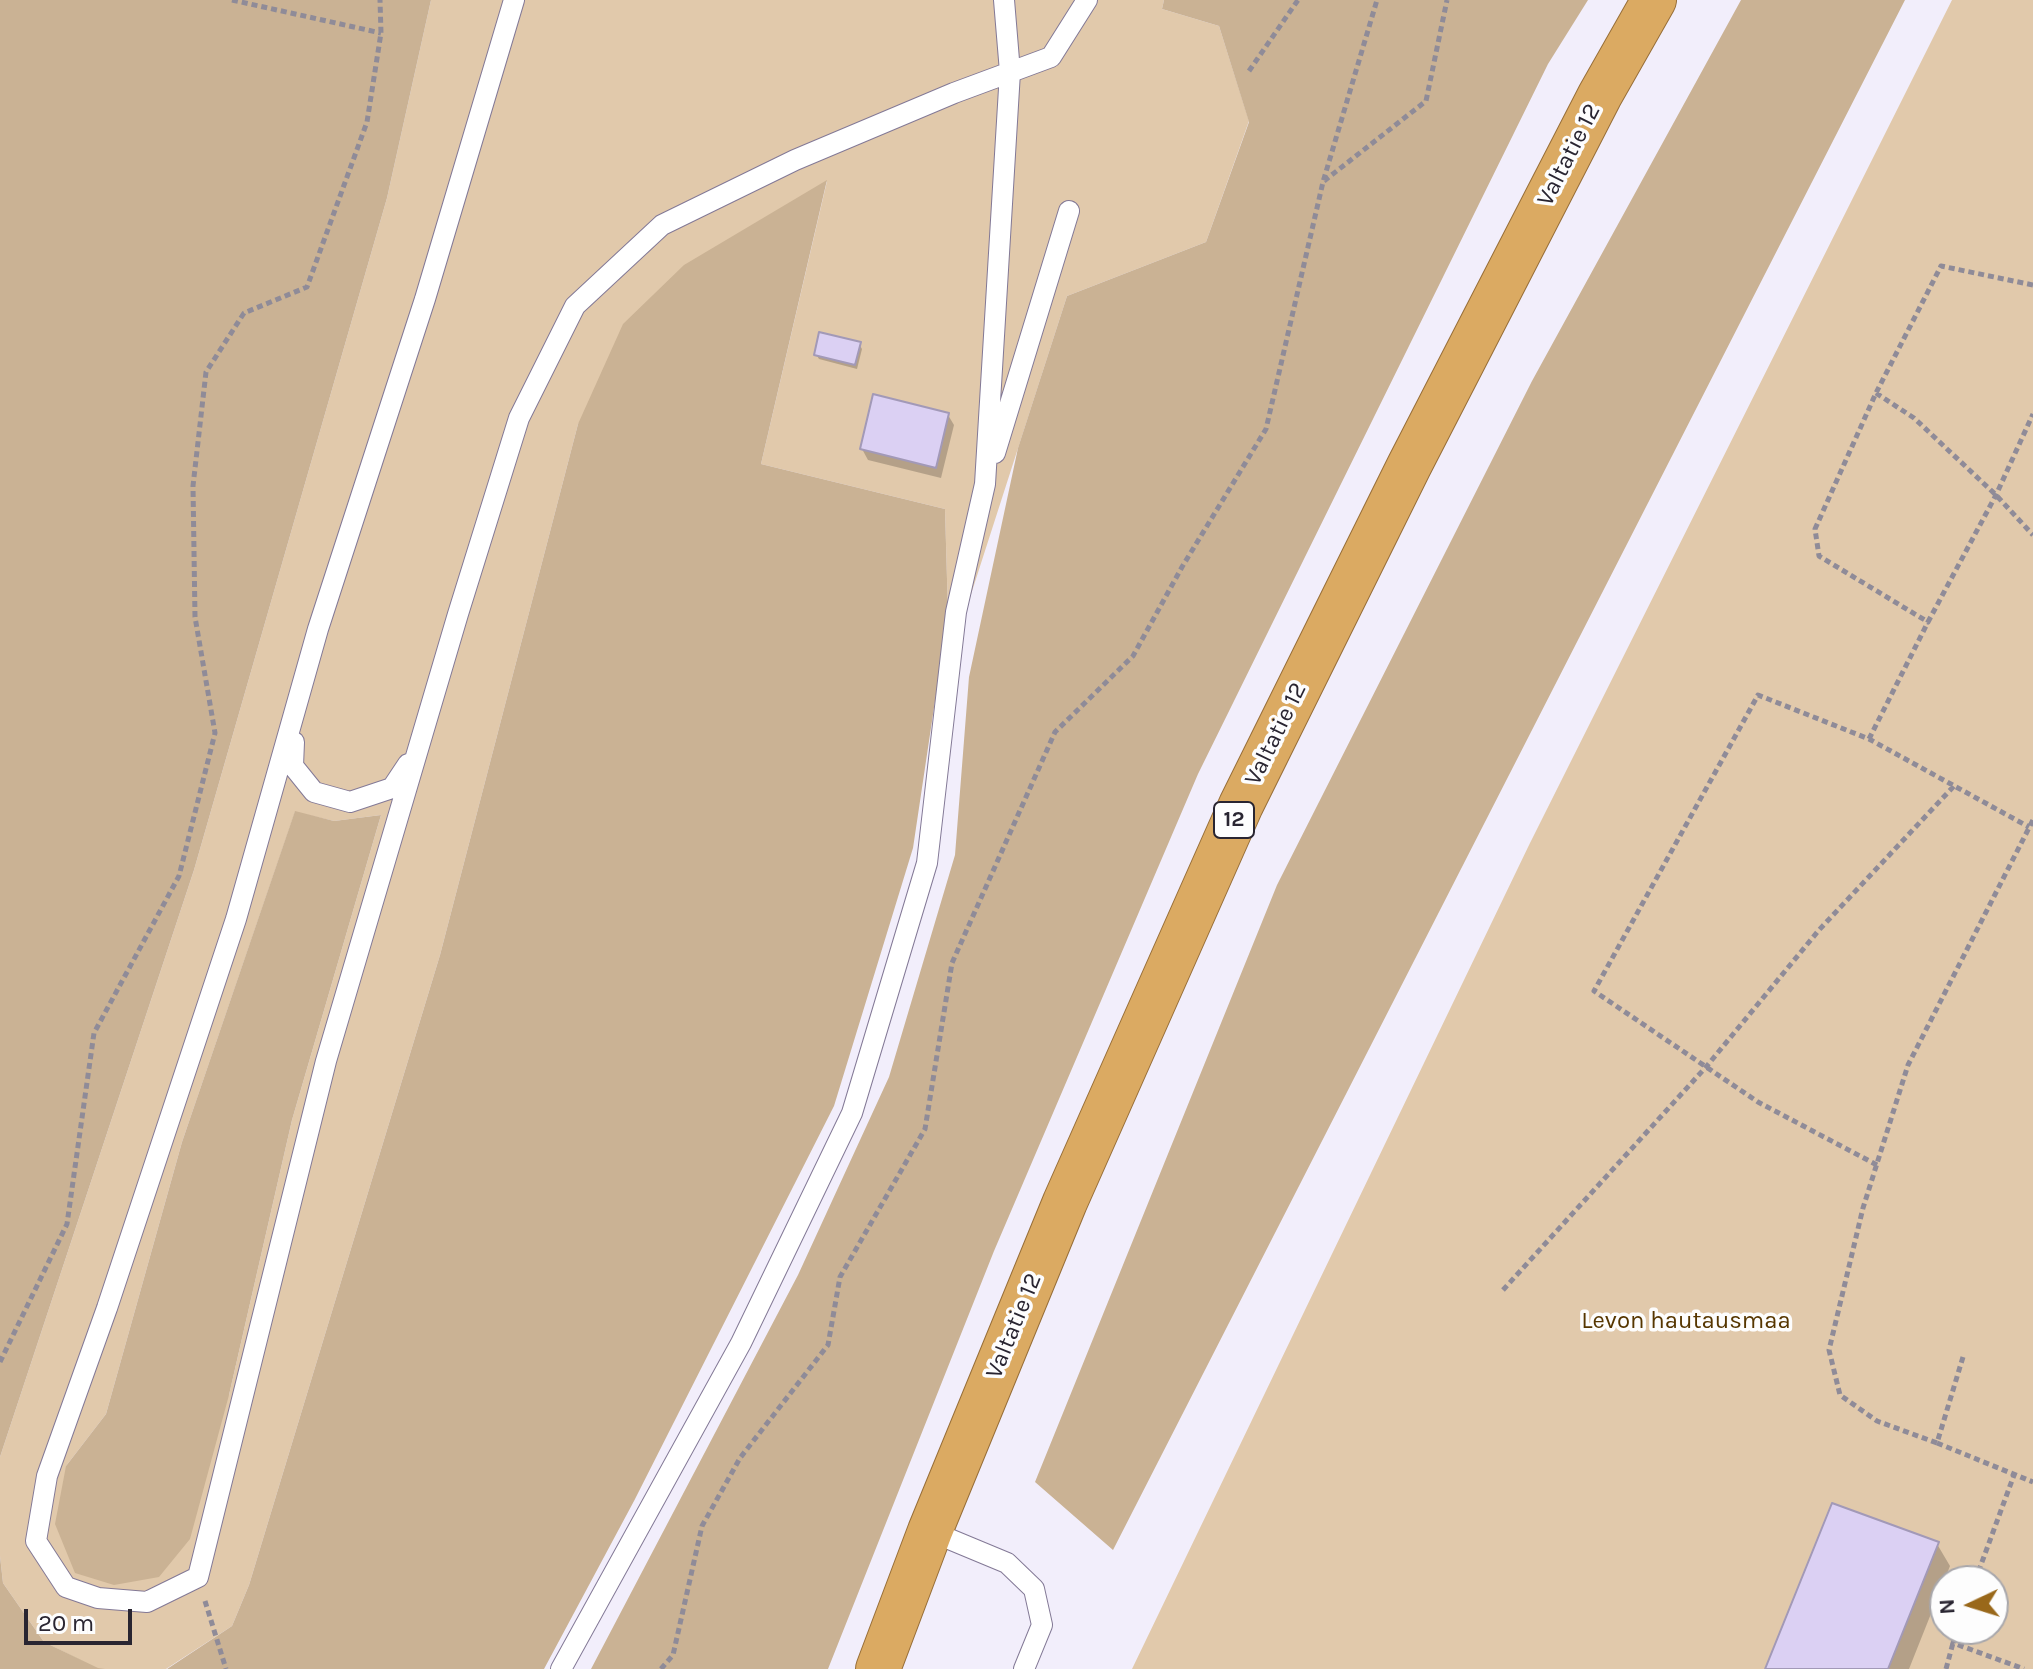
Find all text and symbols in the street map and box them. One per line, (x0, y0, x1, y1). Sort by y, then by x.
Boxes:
street label: Valtatie 12 (1531, 99, 1607, 211)
street label: Valtatie 12 (1239, 678, 1313, 790)
road number: 12 (1214, 802, 1254, 838)
street label: Valtatie 12 (980, 1269, 1048, 1383)
park label: Levon hautausmaa (1581, 1307, 1791, 1335)
north arrow (1929, 1565, 2009, 1645)
scale bar (28, 1593, 136, 1643)
text: N (1934, 1598, 1961, 1615)
text: 20 m (38, 1609, 94, 1637)

